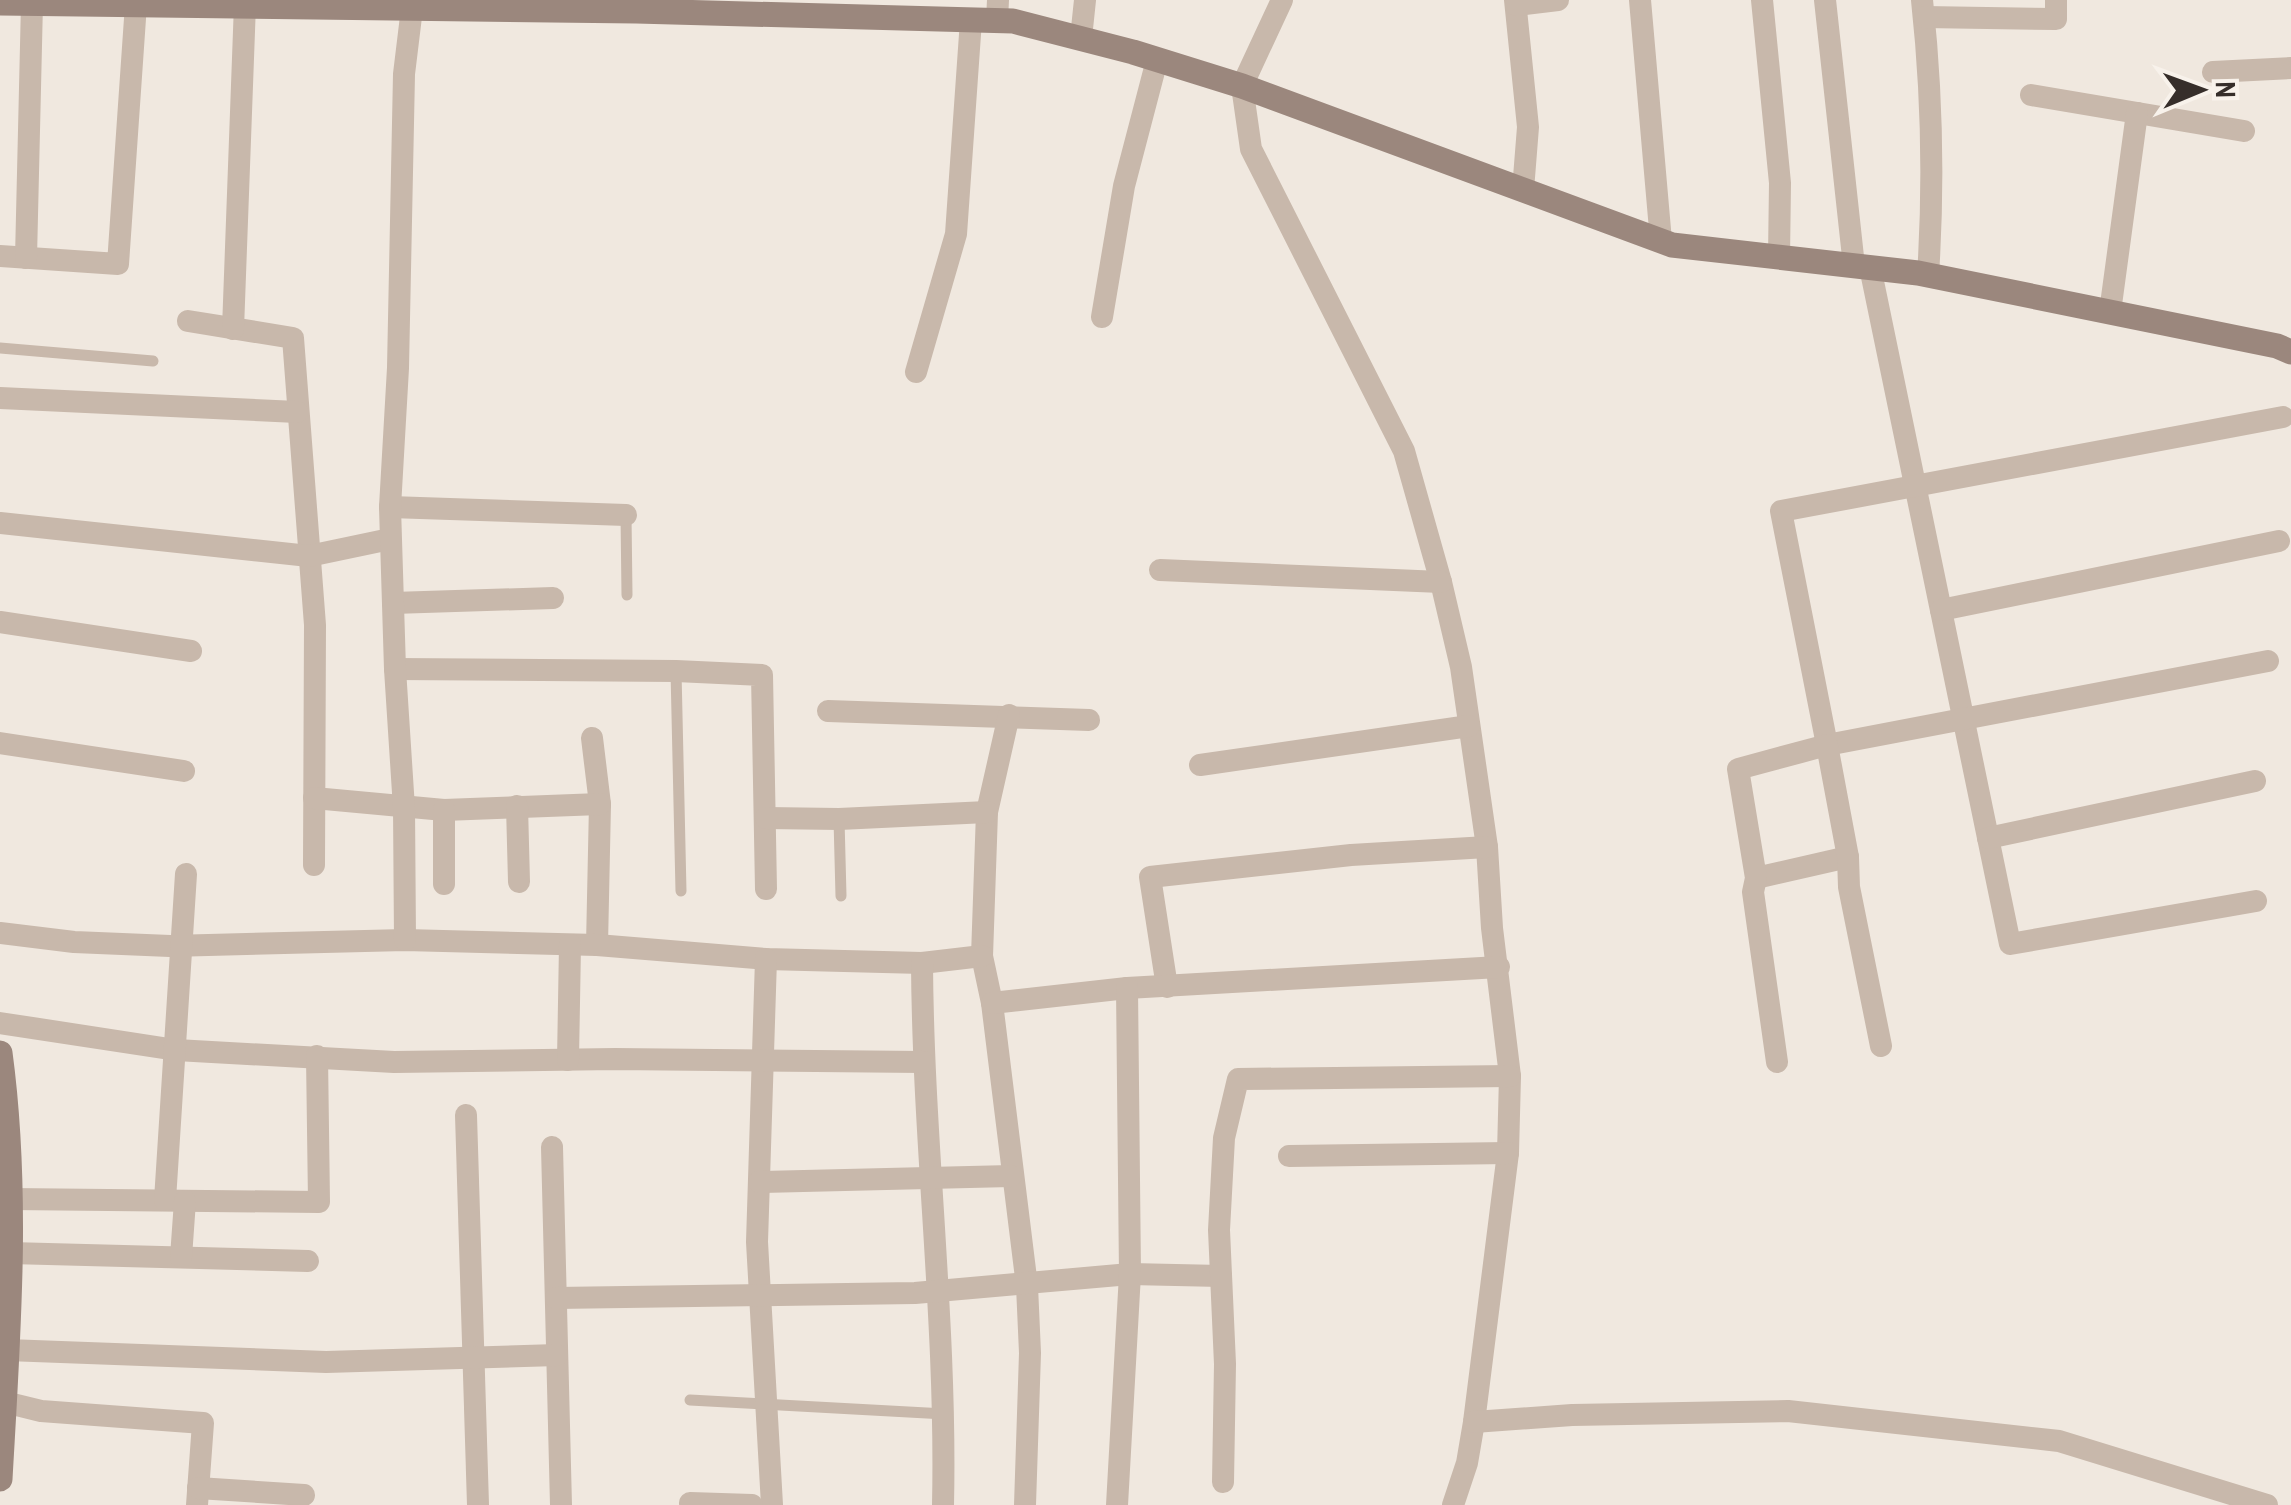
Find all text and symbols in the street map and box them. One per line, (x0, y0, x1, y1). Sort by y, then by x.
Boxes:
north arrow (2151, 40, 2251, 140)
text: N (2207, 81, 2245, 98)

